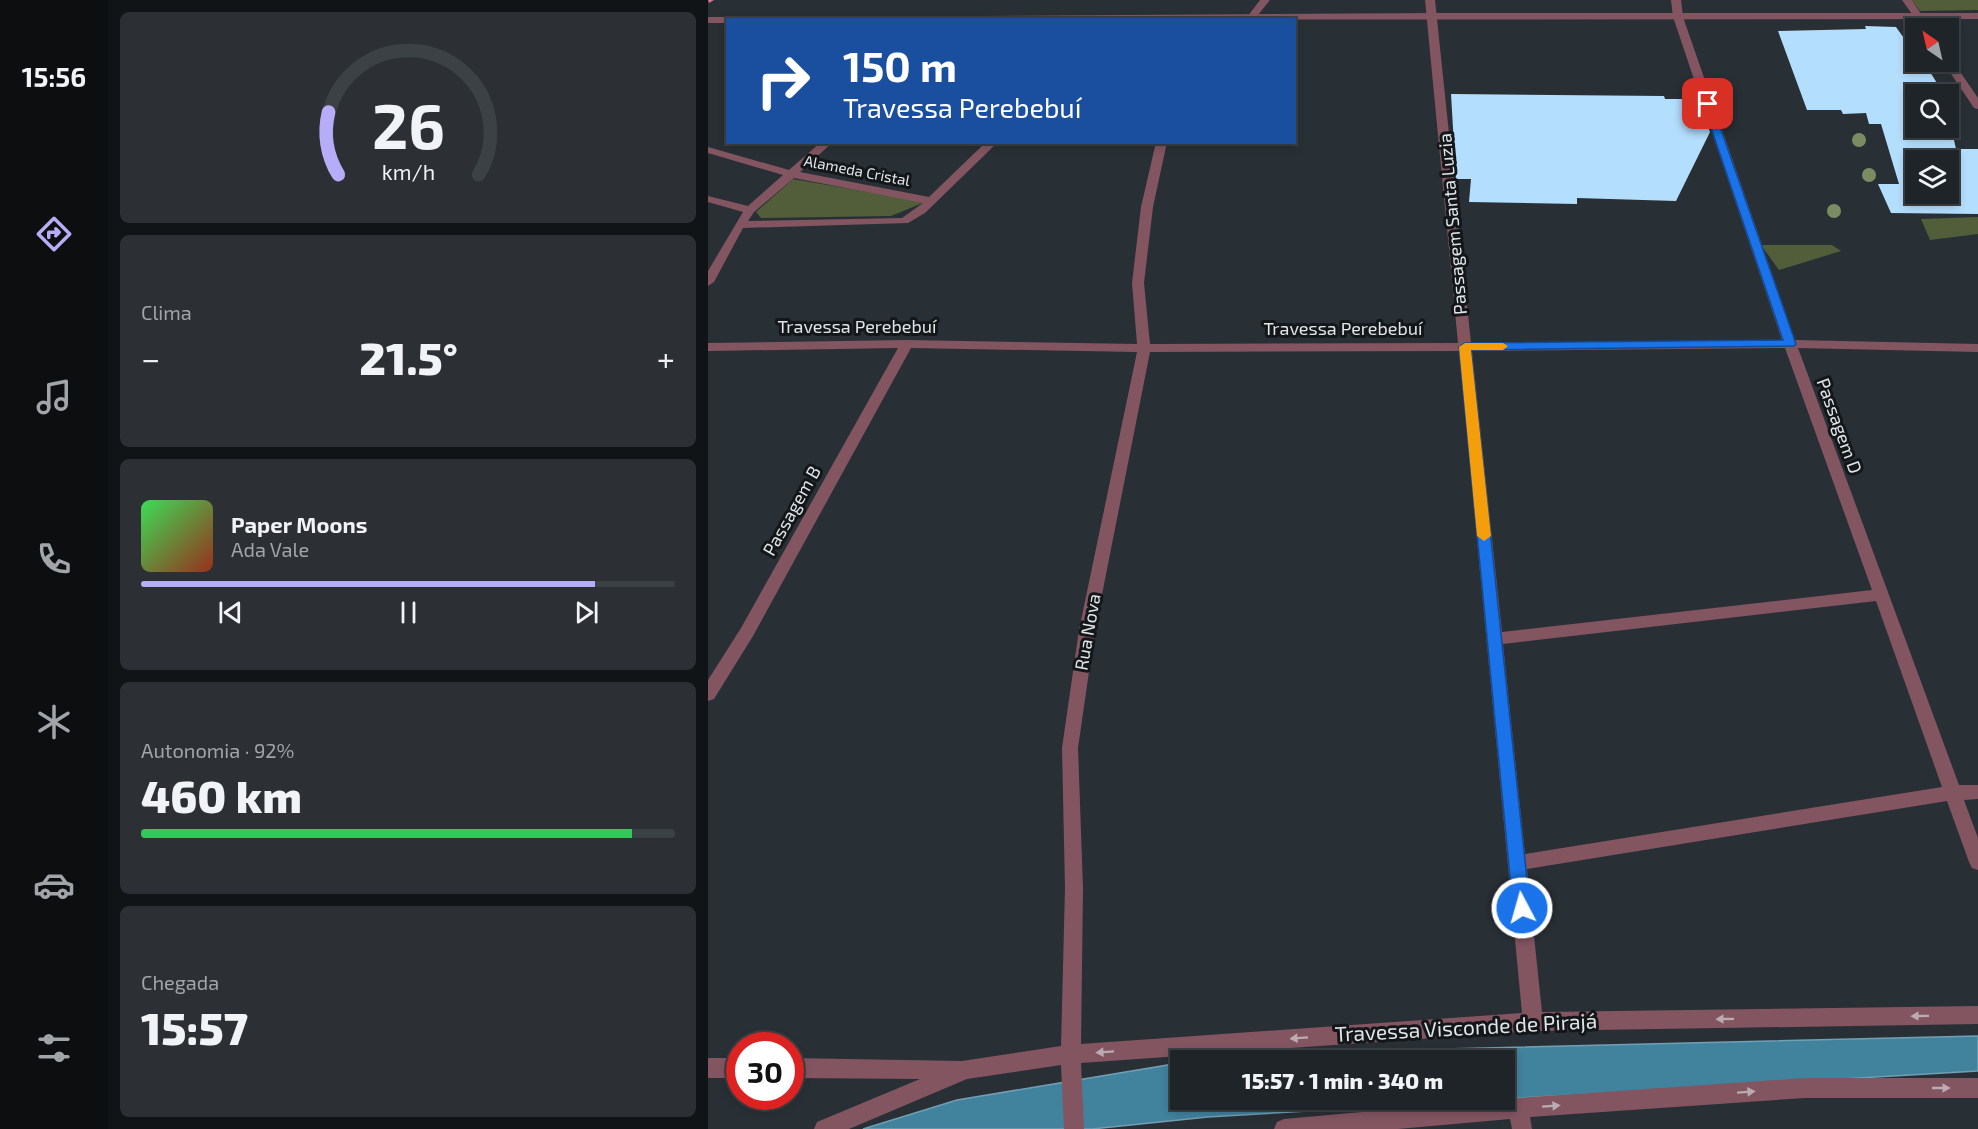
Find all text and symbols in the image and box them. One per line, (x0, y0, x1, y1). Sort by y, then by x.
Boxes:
north arrow (1905, 18, 1959, 72)
map controls (1905, 18, 1959, 204)
text: 150 m (843, 40, 957, 90)
icon: right (744, 42, 822, 120)
text: 15:56 (22, 60, 86, 92)
pin (1682, 78, 1733, 129)
button: search (1905, 84, 1959, 138)
text: 26 (371, 87, 445, 162)
icon: arrive (1691, 87, 1724, 120)
text: Travessa Perebebuí (843, 91, 1081, 123)
street label: Passagem Santa Luzia (1433, 132, 1471, 316)
button: layers (1905, 150, 1959, 204)
street label: Alameda Cristal (803, 151, 912, 189)
text: km/h (381, 159, 435, 184)
icon: directions (33, 213, 75, 255)
text: Clima (141, 300, 192, 324)
street label: Travessa Perebebuí (778, 315, 937, 337)
street label: Travessa Perebebuí (1264, 317, 1423, 339)
text: 21.5° (359, 330, 458, 384)
text: − (141, 338, 160, 378)
text: + (657, 338, 675, 378)
street label: Passagem D (1813, 375, 1867, 476)
icon: music (33, 376, 75, 418)
street label: Passagem B (757, 462, 825, 559)
text: Paper Moons (231, 511, 367, 537)
text: Ada Vale (231, 537, 309, 561)
icon: phone (33, 538, 75, 580)
street label: Rua Nova (1069, 592, 1105, 672)
icon: previous (214, 596, 247, 629)
icon: pause (392, 596, 425, 629)
icon: next (570, 596, 603, 629)
icon: climate (33, 701, 75, 743)
text: Autonomia · 92% (141, 738, 294, 762)
text: 460 km (141, 768, 302, 822)
icon: car (33, 864, 75, 906)
position arrow (1490, 876, 1554, 940)
text: Chegada (141, 970, 219, 994)
text: 15:57 (141, 1000, 248, 1054)
street label: Travessa Visconde de Pirajá (1334, 1007, 1598, 1047)
one-way arrow (1910, 1011, 1929, 1021)
one-way arrow (1715, 1014, 1734, 1024)
icon: filters (33, 1027, 75, 1069)
speed limit sign: 30 (726, 1032, 804, 1110)
one-way arrow (1290, 1033, 1309, 1043)
one-way arrow (1095, 1047, 1114, 1056)
text: 15:57 · 1 min · 340 m (1242, 1067, 1443, 1093)
one-way arrow (1931, 1083, 1950, 1093)
one-way arrow (1737, 1088, 1756, 1097)
one-way arrow (1542, 1101, 1561, 1110)

